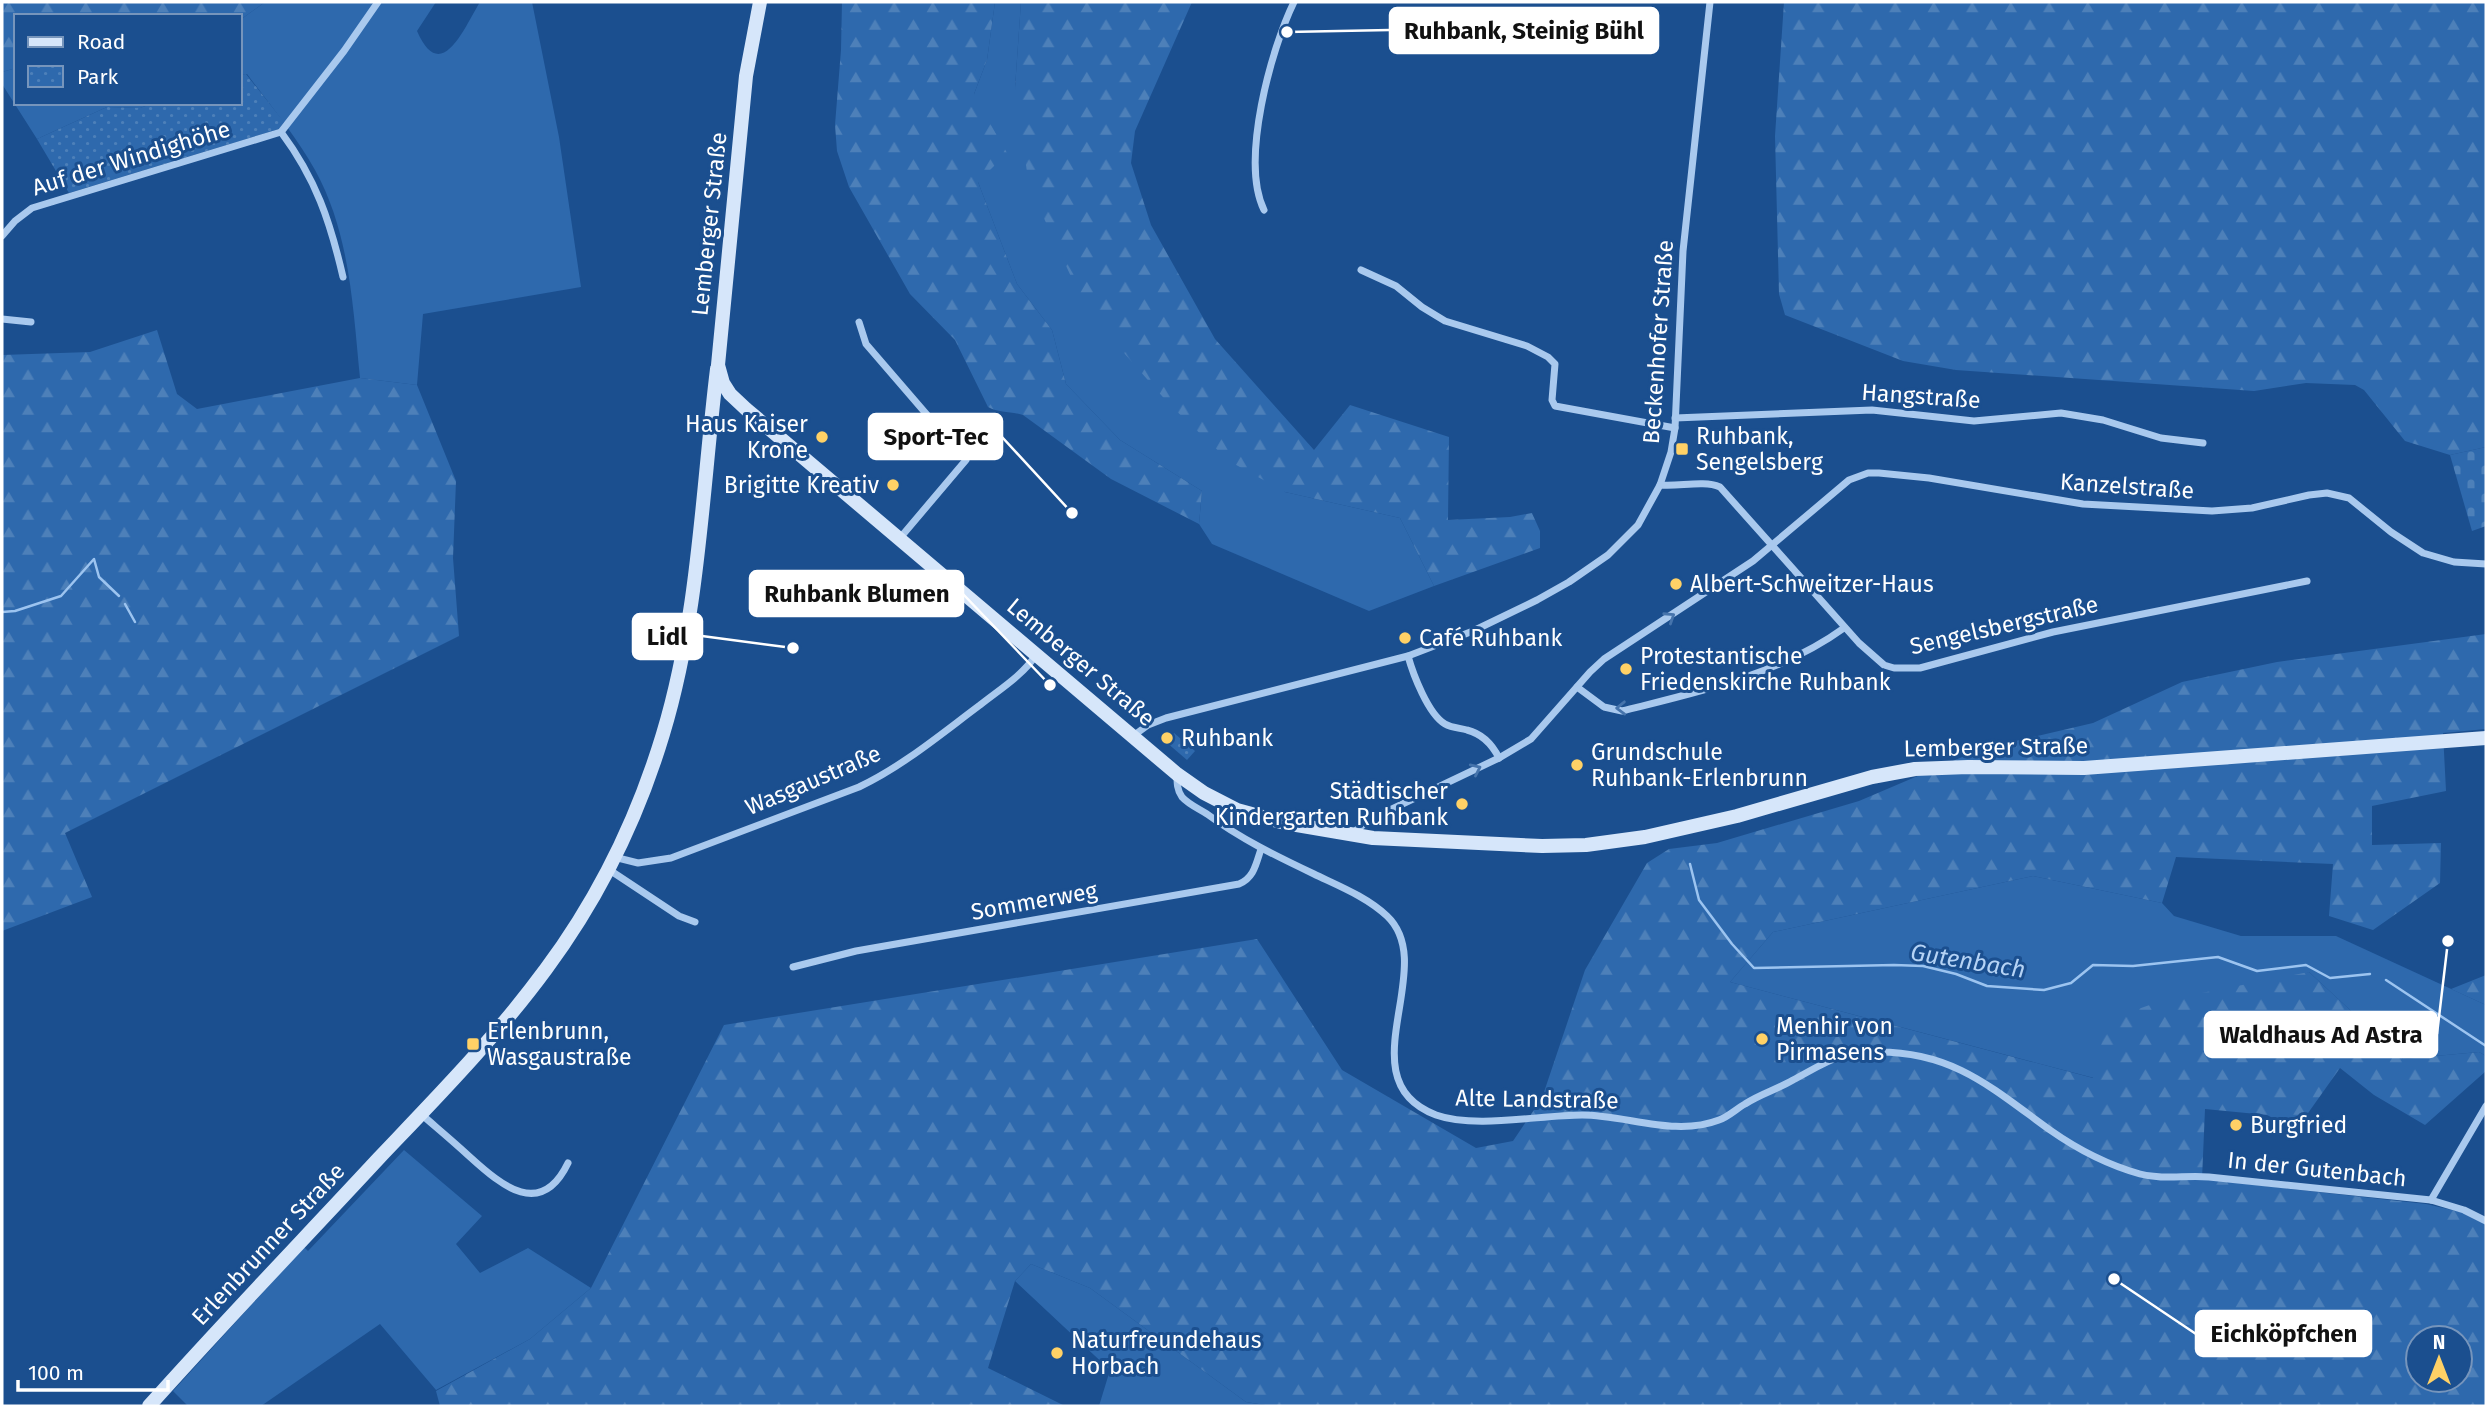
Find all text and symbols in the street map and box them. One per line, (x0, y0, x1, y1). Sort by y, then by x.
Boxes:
callout: Ruhbank, Steinig Bühl (1390, 8, 1658, 53)
legend (14, 14, 242, 105)
text: Ruhbank, Steinig Bühl (1404, 17, 1645, 45)
text: Road (77, 29, 125, 55)
text: Park (77, 64, 119, 90)
street label: Auf der Windighöhe (29, 115, 233, 201)
street label: Lemberger Straße (685, 131, 733, 317)
street label: Beckenhofer Straße (1637, 239, 1679, 445)
street label: Hangstraße (1861, 378, 1981, 414)
place label: Haus Kaiser Krone (685, 410, 808, 464)
callout: Sport-Tec (869, 414, 1002, 459)
place label: Ruhbank, Sengelsberg (1696, 422, 1823, 476)
text: Sport-Tec (884, 423, 989, 451)
marker: Haus Kaiser Krone (814, 429, 830, 445)
marker: Ruhbank, Sengelsberg (1674, 441, 1690, 457)
street label: Kanzelstraße (2059, 467, 2195, 505)
place label: Brigitte Kreativ (724, 471, 880, 499)
marker: Brigitte Kreativ (885, 477, 901, 493)
place label: Albert-Schweitzer-Haus (1690, 570, 1934, 598)
callout: Ruhbank Blumen (750, 571, 963, 616)
marker: Albert-Schweitzer-Haus (1668, 576, 1684, 592)
text: Ruhbank Blumen (764, 580, 950, 608)
street label: Sengelsbergstraße (1907, 590, 2101, 660)
street label: Lemberger Straße (1001, 592, 1161, 732)
one-way arrow (1662, 612, 1675, 625)
callout: Lidl (633, 614, 702, 659)
text: Lidl (647, 623, 688, 651)
place label: Café Ruhbank (1419, 624, 1562, 652)
marker: Café Ruhbank (1397, 630, 1413, 646)
place label: Protestantische Friedenskirche Ruhbank (1640, 642, 1891, 696)
marker: Protestantische Friedenskirche Ruhbank (1618, 661, 1634, 677)
one-way arrow (1615, 701, 1626, 716)
place label: Ruhbank (1181, 724, 1273, 752)
marker: Ruhbank (1159, 730, 1175, 746)
street label: Lemberger Straße (1903, 731, 2089, 763)
place label: Grundschule Ruhbank-Erlenbrunn (1591, 738, 1808, 792)
street label: Wasgaustraße (741, 739, 885, 821)
marker: Grundschule Ruhbank-Erlenbrunn (1569, 757, 1585, 773)
one-way arrow (1469, 763, 1481, 777)
place label: Städtischer Kindergarten Ruhbank (1215, 777, 1448, 831)
marker: Städtischer Kindergarten Ruhbank (1454, 796, 1470, 812)
street label: Sommerweg (969, 876, 1099, 926)
water label: Gutenbach (1909, 938, 2027, 984)
place label: Menhir von Pirmasens (1776, 1012, 1893, 1066)
callout: Waldhaus Ad Astra (2205, 1012, 2437, 1057)
place label: Erlenbrunn, Wasgaustraße (487, 1017, 632, 1071)
text: Waldhaus Ad Astra (2219, 1021, 2423, 1049)
marker: Menhir von Pirmasens (1754, 1031, 1770, 1047)
marker: Erlenbrunn, Wasgaustraße (465, 1036, 481, 1052)
street label: Alte Landstraße (1455, 1084, 1619, 1114)
place label: Burgfried (2250, 1111, 2347, 1139)
marker: Burgfried (2228, 1117, 2244, 1133)
street label: In der Gutenbach (2226, 1146, 2408, 1192)
street label: Erlenbrunner Straße (186, 1157, 350, 1331)
callout: Eichköpfchen (2196, 1311, 2371, 1356)
text: Eichköpfchen (2211, 1320, 2357, 1348)
north arrow (2404, 1324, 2474, 1394)
place label: Naturfreundehaus Horbach (1071, 1326, 1262, 1380)
text: N (2433, 1331, 2445, 1354)
marker: Naturfreundehaus Horbach (1049, 1345, 1065, 1361)
scale bar (18, 1348, 168, 1392)
text: 100 m (28, 1360, 84, 1386)

